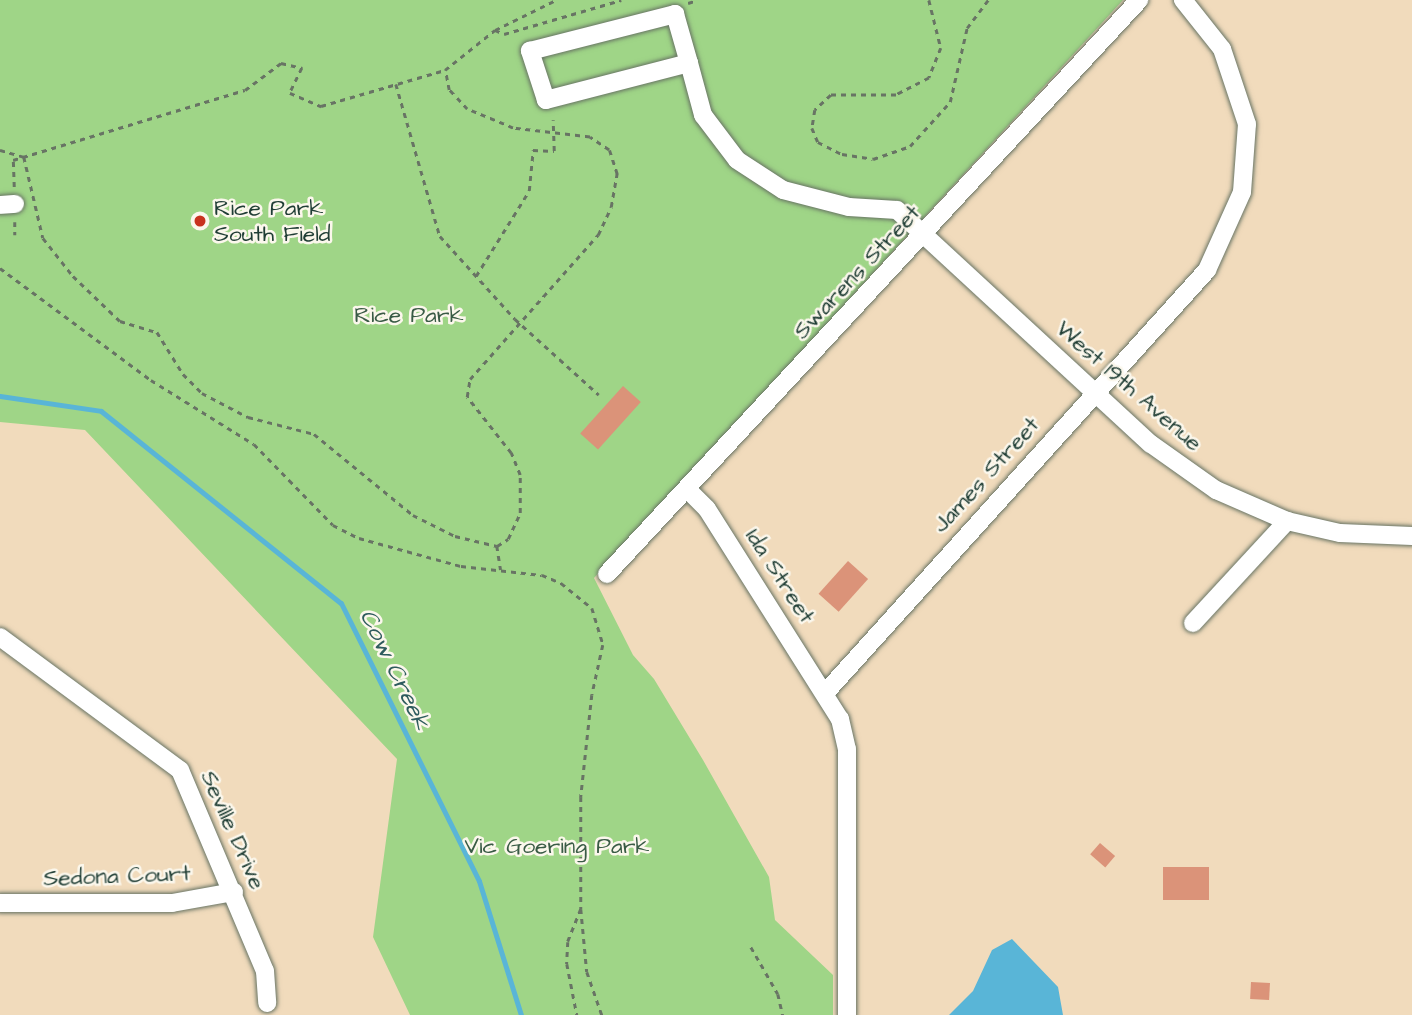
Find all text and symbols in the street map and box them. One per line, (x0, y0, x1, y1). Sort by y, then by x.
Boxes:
place label: Rice Park South Field (214, 194, 331, 248)
street label: Swarens Street (788, 199, 926, 345)
marker: Rice Park South Field (192, 213, 208, 229)
park label: Rice Park (354, 301, 464, 329)
street label: West 19th Avenue (1050, 315, 1208, 457)
street label: James Street (927, 412, 1045, 538)
street label: Ida Street (739, 524, 821, 628)
water label: Cow Creek (352, 605, 436, 735)
street label: Seville Drive (195, 766, 271, 894)
park label: Vic Goering Park (465, 832, 649, 860)
street label: Sedona Court (43, 860, 191, 892)

